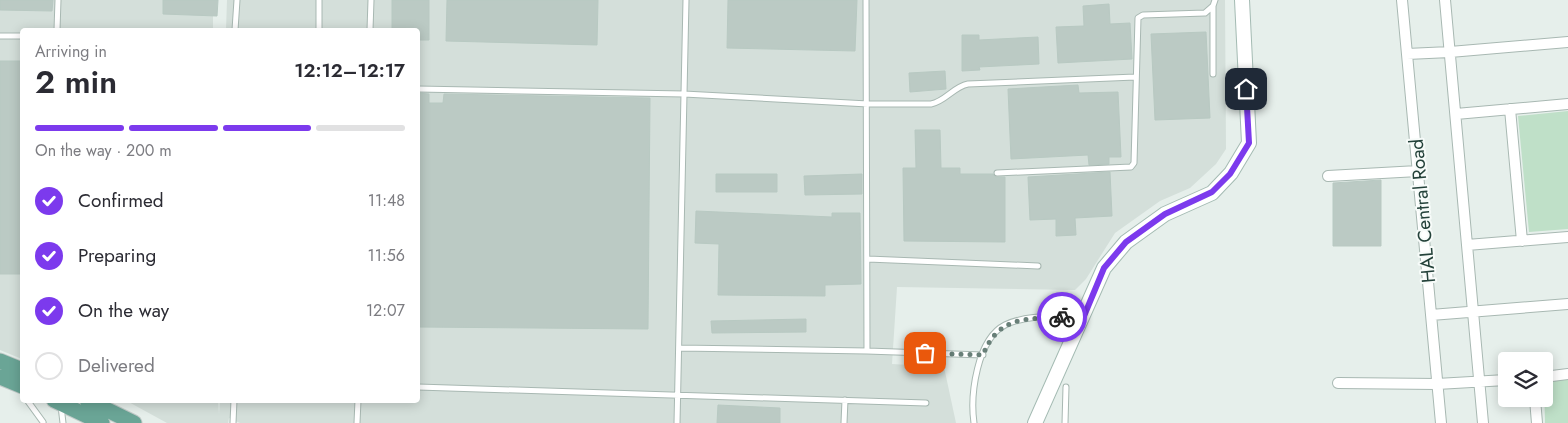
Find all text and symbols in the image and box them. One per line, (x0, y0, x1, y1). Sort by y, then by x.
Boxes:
text: Arriving in (35, 40, 107, 63)
text: 12:12–12:17 (294, 57, 405, 84)
text: 2 min (35, 59, 117, 105)
pin (1225, 68, 1267, 110)
icon: home (1232, 75, 1260, 103)
street label: HAL Central Road (1403, 138, 1442, 284)
text: On the way · 200 m (35, 139, 172, 162)
icon: check (35, 187, 63, 215)
text: Confirmed (78, 187, 164, 214)
text: 11:48 (368, 189, 405, 212)
icon: check (35, 242, 63, 270)
text: Preparing (78, 242, 156, 269)
text: 11:56 (368, 244, 405, 267)
courier (1037, 292, 1087, 342)
icon: check (35, 297, 63, 325)
text: On the way (78, 297, 169, 324)
text: 12:07 (366, 299, 405, 322)
icon: bike (1048, 303, 1076, 331)
pin (904, 332, 946, 374)
icon: bag (911, 339, 939, 367)
text: Delivered (78, 352, 155, 379)
map controls (1498, 352, 1553, 407)
button: layers (1498, 352, 1553, 407)

